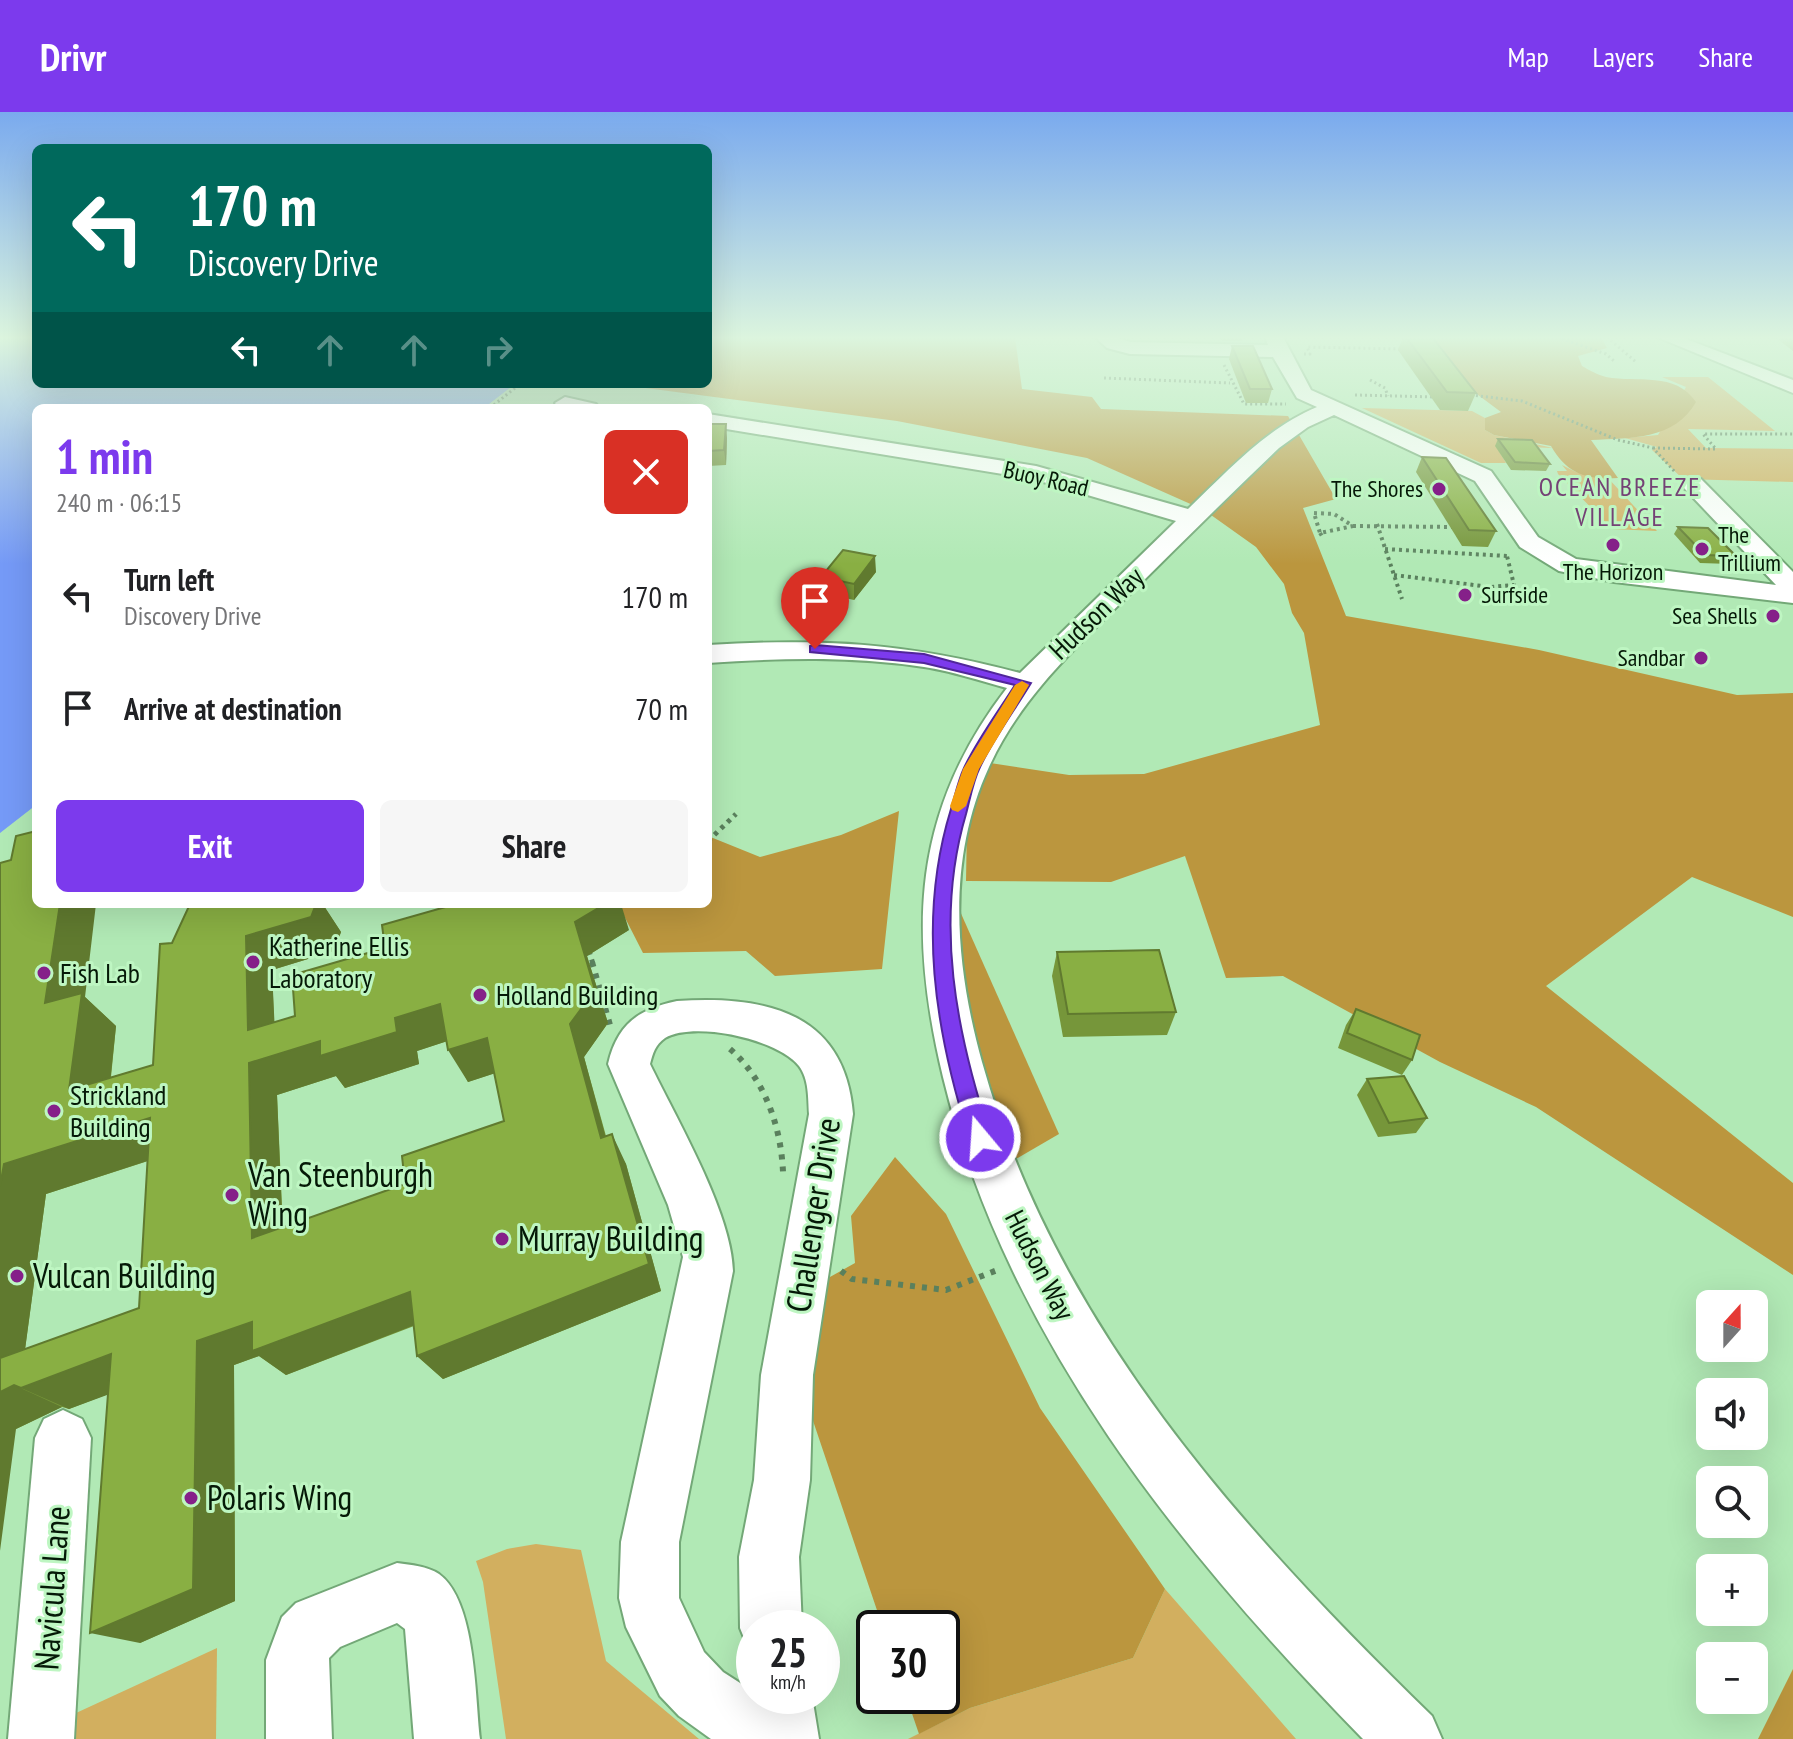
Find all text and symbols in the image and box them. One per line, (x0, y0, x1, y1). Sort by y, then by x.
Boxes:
text: Drivr (40, 32, 106, 81)
text: Map (1507, 38, 1549, 75)
text: Layers (1593, 38, 1654, 75)
text: Share (1698, 38, 1753, 75)
text: 170 m (188, 169, 317, 241)
icon: left (56, 176, 160, 280)
text: Discovery Drive (188, 239, 379, 286)
icon: left (224, 328, 268, 372)
icon: ahead (308, 328, 352, 372)
icon: ahead (392, 328, 436, 372)
icon: right (476, 328, 520, 372)
text: 1 min (56, 425, 153, 487)
button: close (604, 430, 688, 514)
street label: Buoy Road (1001, 454, 1092, 503)
district label: OCEAN BREEZE VILLAGE (1539, 470, 1701, 533)
place label: The Shores (1331, 473, 1423, 504)
marker: The Shores (1430, 480, 1448, 498)
text: 240 m · 06:15 (56, 486, 182, 519)
place label: The Trillium (1718, 519, 1781, 578)
marker: The Horizon (1604, 536, 1622, 554)
marker: The Trillium (1693, 540, 1711, 558)
place label: The Horizon (1563, 556, 1663, 587)
street label: Hudson Way (1040, 558, 1151, 667)
text: Turn left (124, 560, 214, 599)
pin (781, 567, 849, 649)
icon: left (56, 574, 100, 618)
text: 170 m (622, 577, 688, 616)
icon: arrive (793, 579, 837, 623)
place label: Surfside (1481, 579, 1548, 610)
marker: Surfside (1456, 586, 1474, 604)
text: Discovery Drive (124, 599, 262, 632)
place label: Sea Shells (1672, 600, 1757, 631)
marker: Sea Shells (1764, 607, 1782, 625)
place label: Sandbar (1618, 642, 1685, 673)
marker: Sandbar (1692, 649, 1710, 667)
icon: arrive (56, 686, 100, 730)
text: Arrive at destination (124, 689, 342, 728)
text: 70 m (635, 689, 688, 728)
button: Exit (56, 800, 364, 892)
button: Share (380, 800, 688, 892)
place label: Katherine Ellis Laboratory (269, 927, 409, 996)
marker: Katherine Ellis Laboratory (244, 953, 262, 971)
place label: Fish Lab (60, 954, 140, 991)
marker: Fish Lab (35, 964, 53, 982)
place label: Holland Building (496, 976, 658, 1013)
marker: Holland Building (471, 986, 489, 1004)
place label: Strickland Building (70, 1076, 166, 1145)
position arrow (938, 1096, 1022, 1180)
marker: Strickland Building (45, 1102, 63, 1120)
street label: Challenger Drive (775, 1115, 849, 1315)
place label: Van Steenburgh Wing (247, 1152, 433, 1235)
marker: Van Steenburgh Wing (223, 1186, 241, 1204)
street label: Hudson Way (997, 1204, 1084, 1326)
place label: Murray Building (518, 1216, 703, 1260)
marker: Murray Building (493, 1230, 511, 1248)
place label: Vulcan Building (32, 1253, 216, 1297)
marker: Vulcan Building (8, 1267, 26, 1285)
north arrow (1696, 1290, 1768, 1362)
map controls (1696, 1290, 1768, 1714)
button: sound (1696, 1378, 1768, 1450)
button: search (1696, 1466, 1768, 1538)
place label: Polaris Wing (207, 1475, 352, 1519)
marker: Polaris Wing (182, 1489, 200, 1507)
street label: Navicula Lane (23, 1504, 79, 1671)
button: + (1696, 1554, 1768, 1626)
speed limit sign: 30 (856, 1610, 960, 1714)
text: 25 (769, 1626, 807, 1678)
button: − (1696, 1642, 1768, 1714)
text: km/h (770, 1669, 806, 1695)

